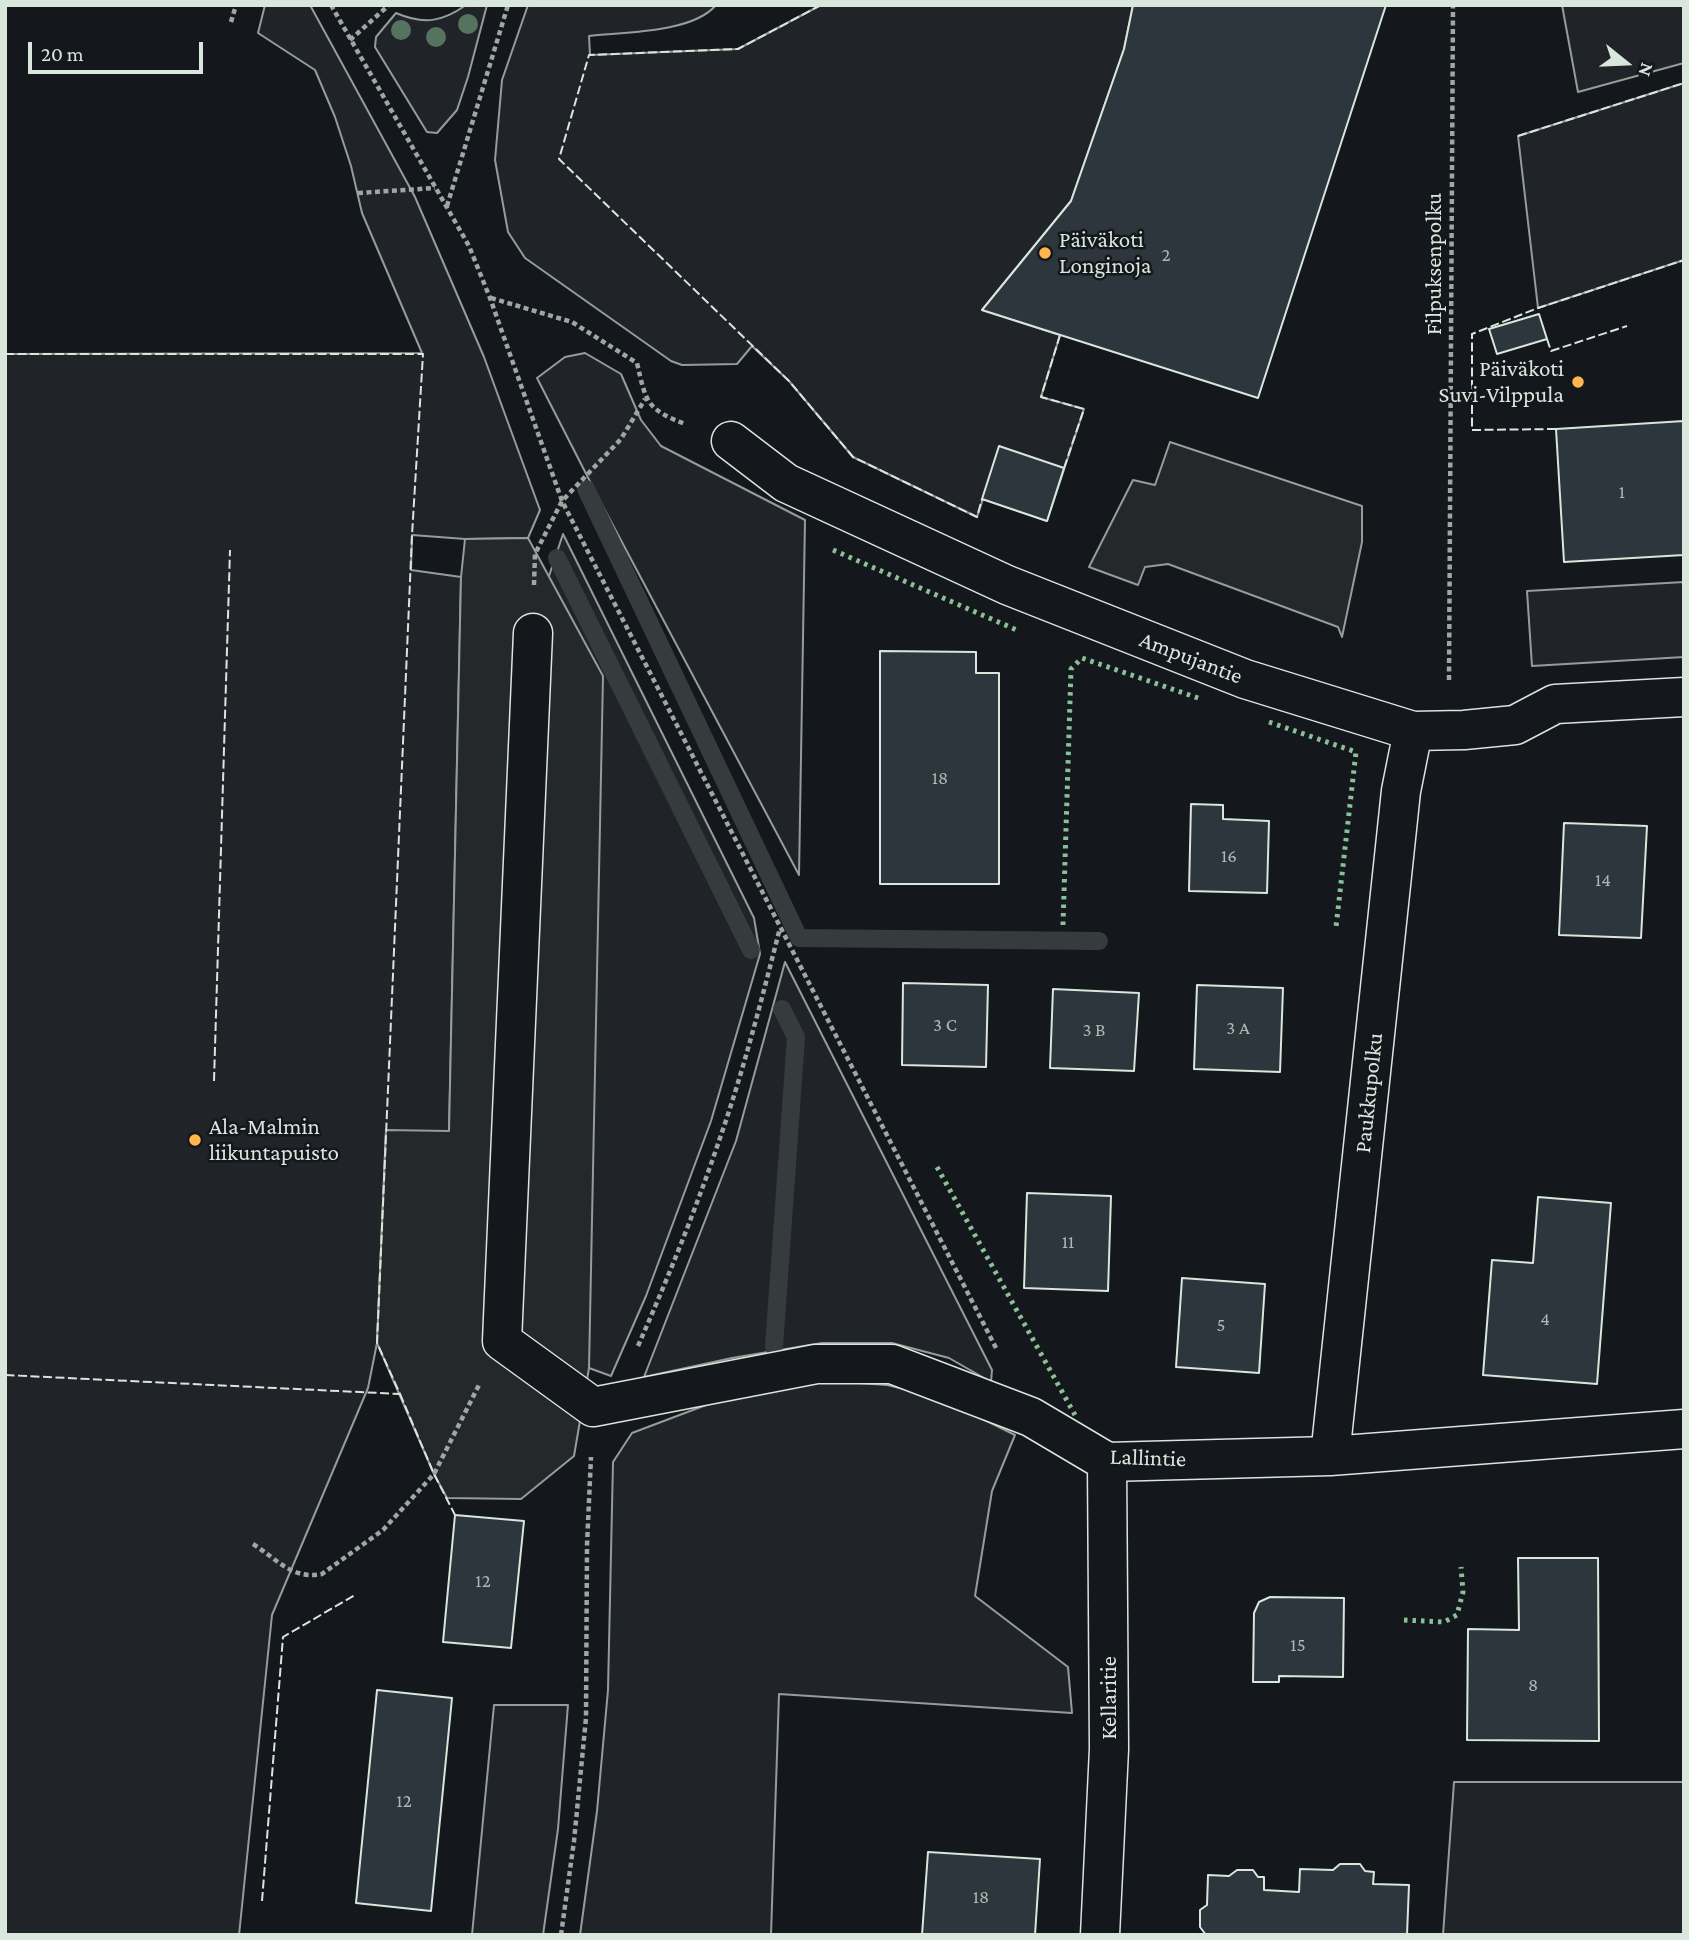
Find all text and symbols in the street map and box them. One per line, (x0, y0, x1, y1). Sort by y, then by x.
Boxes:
scale bar (32, 28, 206, 72)
north arrow (1591, 28, 1661, 98)
text: 20 m (41, 42, 84, 66)
text: N (1634, 60, 1658, 79)
street label: Filpuksenpolku (1420, 193, 1448, 335)
place label: Päiväkoti Longinoja (1059, 226, 1151, 280)
house number: 2 (1161, 244, 1171, 266)
marker: Päiväkoti Longinoja (1037, 245, 1053, 261)
place label: Päiväkoti Suvi-Vilppula (1439, 355, 1564, 409)
marker: Päiväkoti Suvi-Vilppula (1570, 374, 1586, 390)
house number: 1 (1619, 481, 1625, 503)
street label: Ampujantie (1136, 626, 1246, 690)
house number: 18 (932, 767, 948, 789)
house number: 16 (1221, 845, 1237, 867)
house number: 14 (1595, 869, 1611, 891)
house number: 3 C (933, 1014, 957, 1036)
house number: 3 A (1226, 1017, 1250, 1039)
house number: 3 B (1083, 1019, 1105, 1041)
street label: Paukkupolku (1349, 1032, 1389, 1154)
place label: Ala-Malmin liikuntapuisto (209, 1113, 339, 1167)
marker: Ala-Malmin liikuntapuisto (187, 1132, 203, 1148)
house number: 11 (1062, 1231, 1074, 1253)
house number: 4 (1540, 1308, 1550, 1330)
house number: 5 (1217, 1314, 1225, 1336)
street label: Lallintie (1109, 1443, 1187, 1473)
house number: 12 (475, 1570, 491, 1592)
house number: 15 (1290, 1634, 1306, 1656)
street label: Kellaritie (1095, 1656, 1123, 1740)
house number: 8 (1528, 1674, 1538, 1696)
house number: 12 (396, 1790, 412, 1812)
house number: 18 (973, 1886, 989, 1908)

